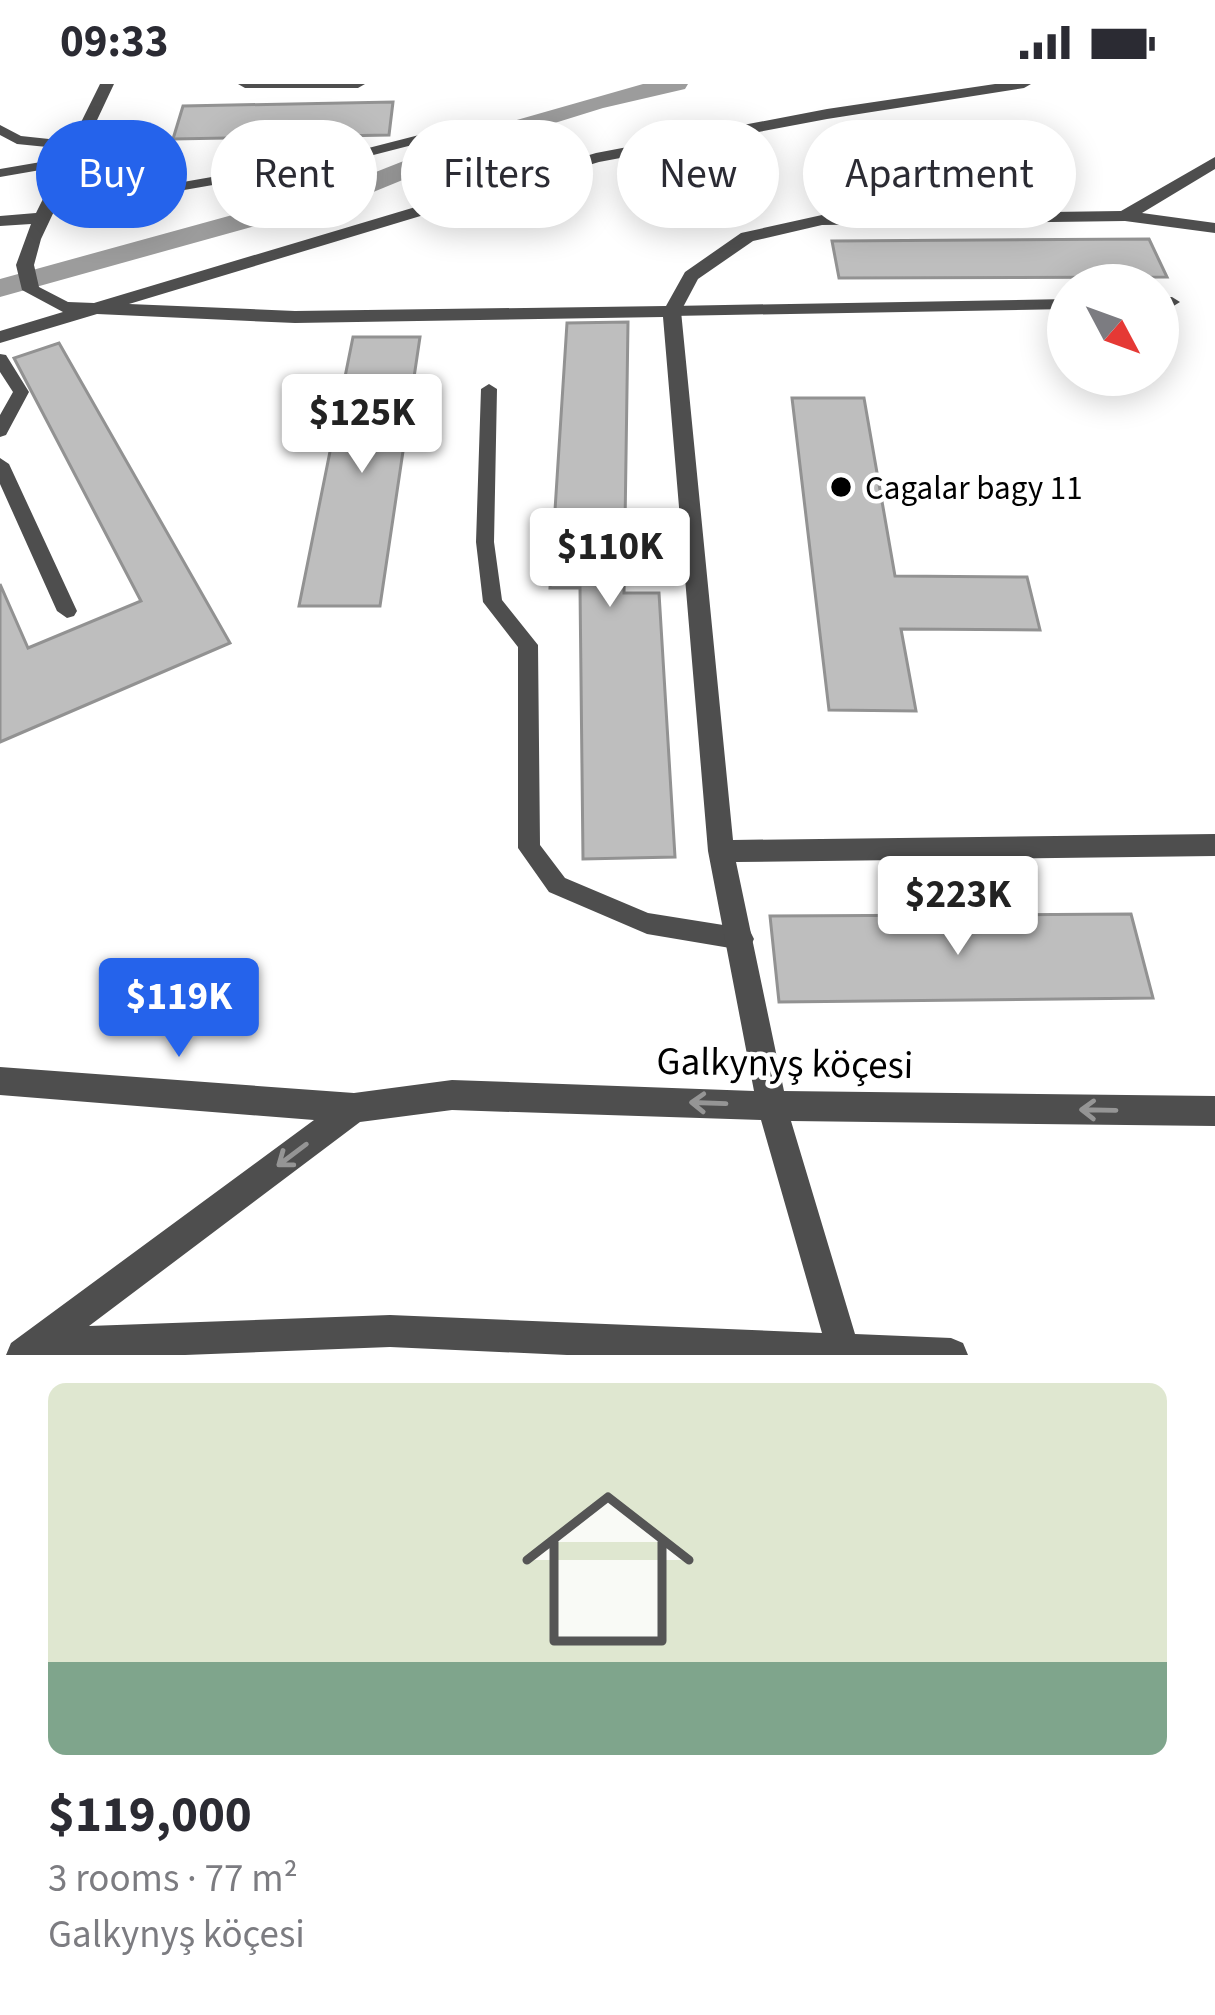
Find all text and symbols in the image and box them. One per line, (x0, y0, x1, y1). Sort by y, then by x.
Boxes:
text: 09:33 (60, 10, 169, 74)
chip: Buy (36, 120, 187, 228)
chip: Rent (211, 120, 377, 228)
chip: Filters (401, 120, 593, 228)
chip: New (617, 120, 779, 228)
chip: Apartment (803, 120, 1076, 228)
north arrow (1047, 264, 1179, 396)
map controls (1047, 264, 1179, 396)
pin: $125K (278, 374, 446, 476)
text: $125K (309, 385, 415, 441)
place label: Cagalar bagy 11 (865, 465, 1083, 512)
marker: Cagalar bagy 11 (828, 474, 854, 500)
pin: $110K (526, 508, 694, 610)
text: $110K (557, 519, 663, 575)
pin: $223K (874, 856, 1042, 958)
text: $223K (905, 867, 1011, 923)
pin: $119K (95, 958, 263, 1060)
text: $119K (126, 969, 232, 1025)
street label: Galkynyş köçesi (656, 1034, 914, 1094)
one-way arrow (689, 1092, 728, 1115)
one-way arrow (1079, 1098, 1118, 1121)
one-way arrow (277, 1141, 309, 1167)
icon: home (500, 1461, 716, 1677)
text: $119,000 (48, 1779, 252, 1851)
text: 3 rooms · 77 m² (48, 1851, 298, 1907)
text: Galkynyş köçesi (48, 1907, 305, 1963)

